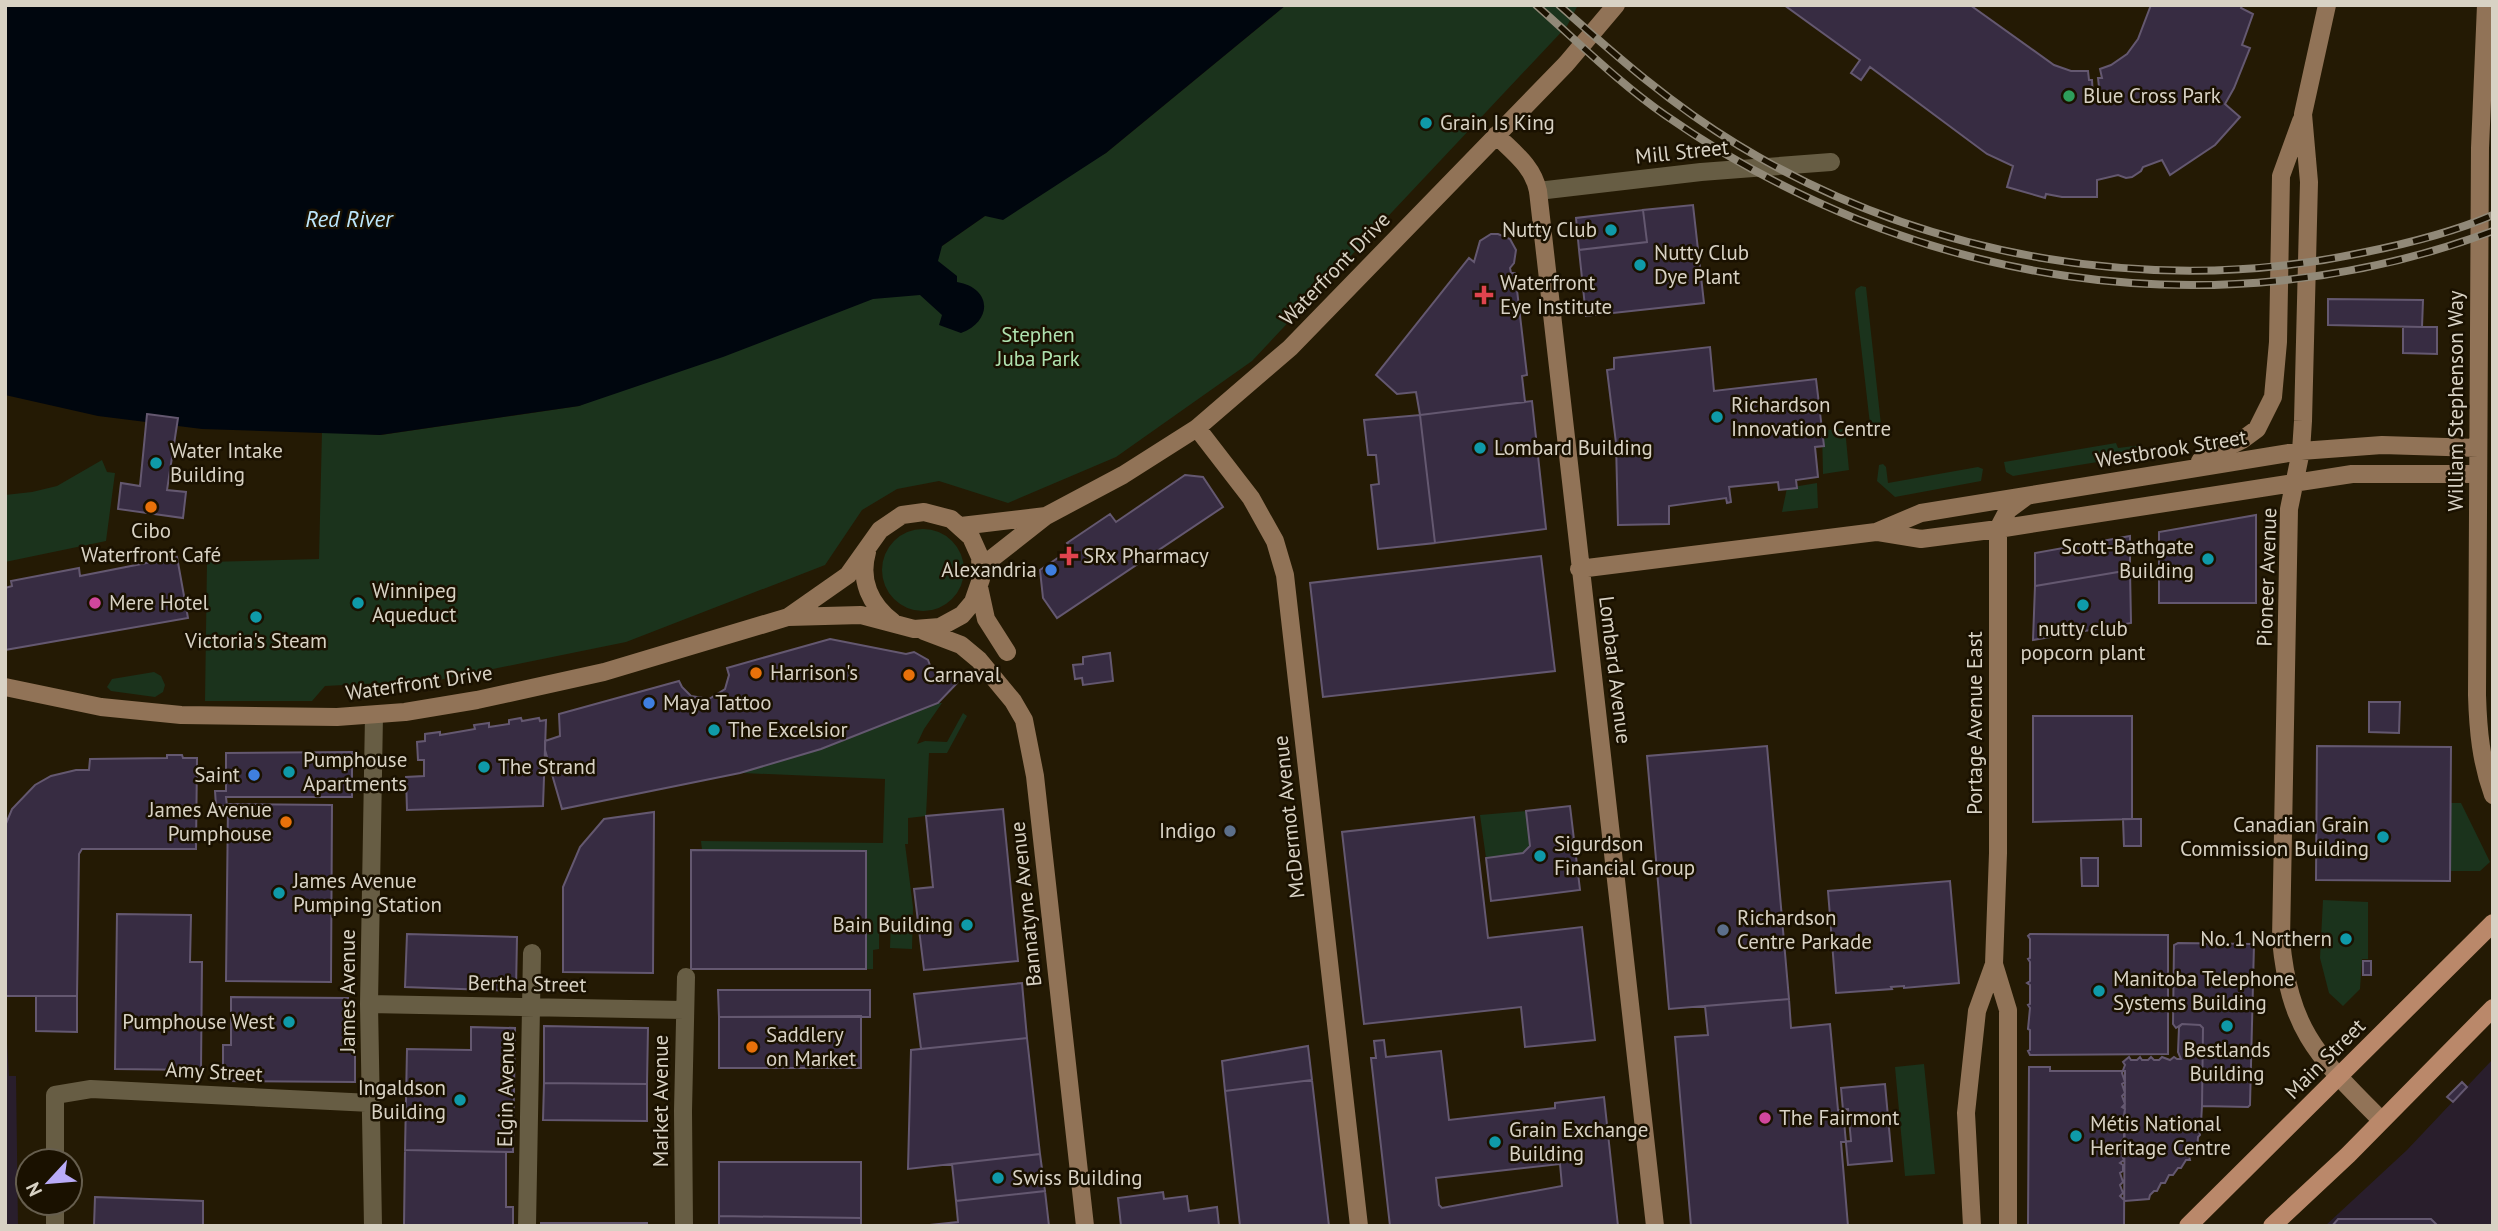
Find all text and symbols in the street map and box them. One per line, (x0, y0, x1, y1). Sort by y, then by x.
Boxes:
place label: Blue Cross Park (2083, 82, 2221, 109)
marker: Blue Cross Park (2061, 88, 2077, 104)
place label: Grain Is King (1440, 109, 1555, 136)
marker: Grain Is King (1418, 115, 1434, 131)
street label: Mill Street (1634, 133, 1730, 170)
water label: Red River (305, 204, 394, 233)
street label: Waterfront Drive (1274, 206, 1396, 331)
place label: Nutty Club (1502, 216, 1597, 243)
marker: Nutty Club (1603, 222, 1619, 238)
place label: Nutty Club Dye Plant (1654, 239, 1749, 290)
marker: Nutty Club Dye Plant (1632, 257, 1648, 273)
place label: Waterfront Eye Institute (1500, 269, 1612, 320)
marker: Waterfront Eye Institute (1474, 285, 1494, 305)
street label: William Stephenson Way (2442, 290, 2469, 512)
park label: Stephen Juba Park (995, 321, 1080, 372)
place label: Richardson Innovation Centre (1731, 391, 1891, 442)
marker: Richardson Innovation Centre (1709, 409, 1725, 425)
street label: Westbrook Street (2093, 423, 2248, 474)
place label: Lombard Building (1494, 434, 1653, 461)
place label: Water Intake Building (170, 437, 283, 488)
marker: Lombard Building (1472, 440, 1488, 456)
marker: Water Intake Building (148, 455, 164, 471)
marker: Cibo Waterfront Café (143, 499, 159, 515)
street label: Pioneer Avenue (2251, 507, 2282, 647)
place label: Cibo Waterfront Café (81, 517, 221, 568)
place label: Scott-Bathgate Building (2061, 533, 2194, 584)
place label: SRx Pharmacy (1083, 542, 1209, 569)
marker: SRx Pharmacy (1061, 548, 1077, 564)
marker: Scott-Bathgate Building (2200, 551, 2216, 567)
place label: Alexandria (941, 556, 1037, 583)
marker: Alexandria (1043, 562, 1059, 578)
place label: Winnipeg Aqueduct (372, 577, 457, 628)
place label: Mere Hotel (109, 589, 209, 616)
marker: Mere Hotel (87, 595, 103, 611)
marker: Winnipeg Aqueduct (350, 595, 366, 611)
street label: Lombard Avenue (1593, 595, 1638, 745)
marker: nutty club popcorn plant (2075, 597, 2091, 613)
marker: Victoria's Steam (248, 609, 264, 625)
place label: nutty club popcorn plant (2021, 615, 2145, 666)
place label: Victoria's Steam (184, 627, 327, 654)
street label: Portage Avenue East (1961, 631, 1988, 815)
street label: Waterfront Drive (344, 659, 494, 706)
place label: Harrison's (770, 659, 858, 686)
place label: Carnaval (923, 661, 1001, 688)
marker: Harrison's (748, 665, 764, 681)
marker: Carnaval (901, 667, 917, 683)
place label: Maya Tattoo (663, 689, 772, 716)
marker: Maya Tattoo (641, 695, 657, 711)
place label: The Excelsior (728, 716, 848, 743)
marker: The Excelsior (706, 722, 722, 738)
street label: McDermot Avenue (1267, 734, 1310, 900)
place label: Pumphouse Apartments (303, 746, 407, 797)
place label: The Strand (498, 753, 596, 780)
marker: The Strand (476, 759, 492, 775)
place label: Saint (194, 761, 240, 788)
marker: Pumphouse Apartments (281, 764, 297, 780)
marker: Saint (246, 767, 262, 783)
place label: James Avenue Pumphouse (147, 796, 272, 847)
place label: Canadian Grain Commission Building (2180, 811, 2369, 862)
marker: James Avenue Pumphouse (278, 814, 294, 830)
place label: Indigo (1159, 817, 1216, 844)
street label: Bannatyne Avenue (1003, 820, 1048, 988)
marker: Indigo (1222, 823, 1238, 839)
marker: Canadian Grain Commission Building (2375, 829, 2391, 845)
place label: Sigurdson Financial Group (1554, 830, 1695, 881)
marker: Sigurdson Financial Group (1532, 848, 1548, 864)
place label: James Avenue Pumping Station (292, 867, 442, 918)
marker: James Avenue Pumping Station (271, 885, 287, 901)
place label: Richardson Centre Parkade (1737, 904, 1872, 955)
place label: Bain Building (833, 911, 953, 938)
marker: Bain Building (959, 917, 975, 933)
marker: Richardson Centre Parkade (1715, 922, 1731, 938)
place label: No. 1 Northern (2200, 925, 2332, 952)
street label: James Avenue (334, 929, 361, 1054)
marker: No. 1 Northern (2338, 931, 2354, 947)
place label: Manitoba Telephone Systems Building (2113, 965, 2295, 1016)
street label: Bertha Street (467, 969, 587, 998)
marker: Manitoba Telephone Systems Building (2091, 983, 2107, 999)
place label: Pumphouse West (122, 1008, 275, 1035)
street label: Main Street (2279, 1013, 2371, 1105)
marker: Pumphouse West (281, 1014, 297, 1030)
marker: Bestlands Building (2219, 1018, 2235, 1034)
place label: Saddlery on Market (766, 1021, 856, 1072)
street label: Elgin Avenue (491, 1031, 520, 1147)
street label: Market Avenue (647, 1035, 674, 1167)
place label: Bestlands Building (2183, 1036, 2271, 1087)
marker: Saddlery on Market (744, 1039, 760, 1055)
street label: Amy Street (165, 1055, 263, 1088)
place label: Ingaldson Building (358, 1074, 446, 1125)
marker: Ingaldson Building (452, 1092, 468, 1108)
place label: The Fairmont (1779, 1104, 1899, 1131)
marker: The Fairmont (1757, 1110, 1773, 1126)
place label: Métis National Heritage Centre (2090, 1110, 2231, 1161)
place label: Grain Exchange Building (1509, 1116, 1649, 1167)
marker: Métis National Heritage Centre (2068, 1128, 2084, 1144)
marker: Grain Exchange Building (1487, 1134, 1503, 1150)
north arrow (14, 1147, 84, 1217)
place label: Swiss Building (1012, 1164, 1143, 1191)
marker: Swiss Building (990, 1170, 1006, 1186)
text: N (20, 1179, 47, 1200)

